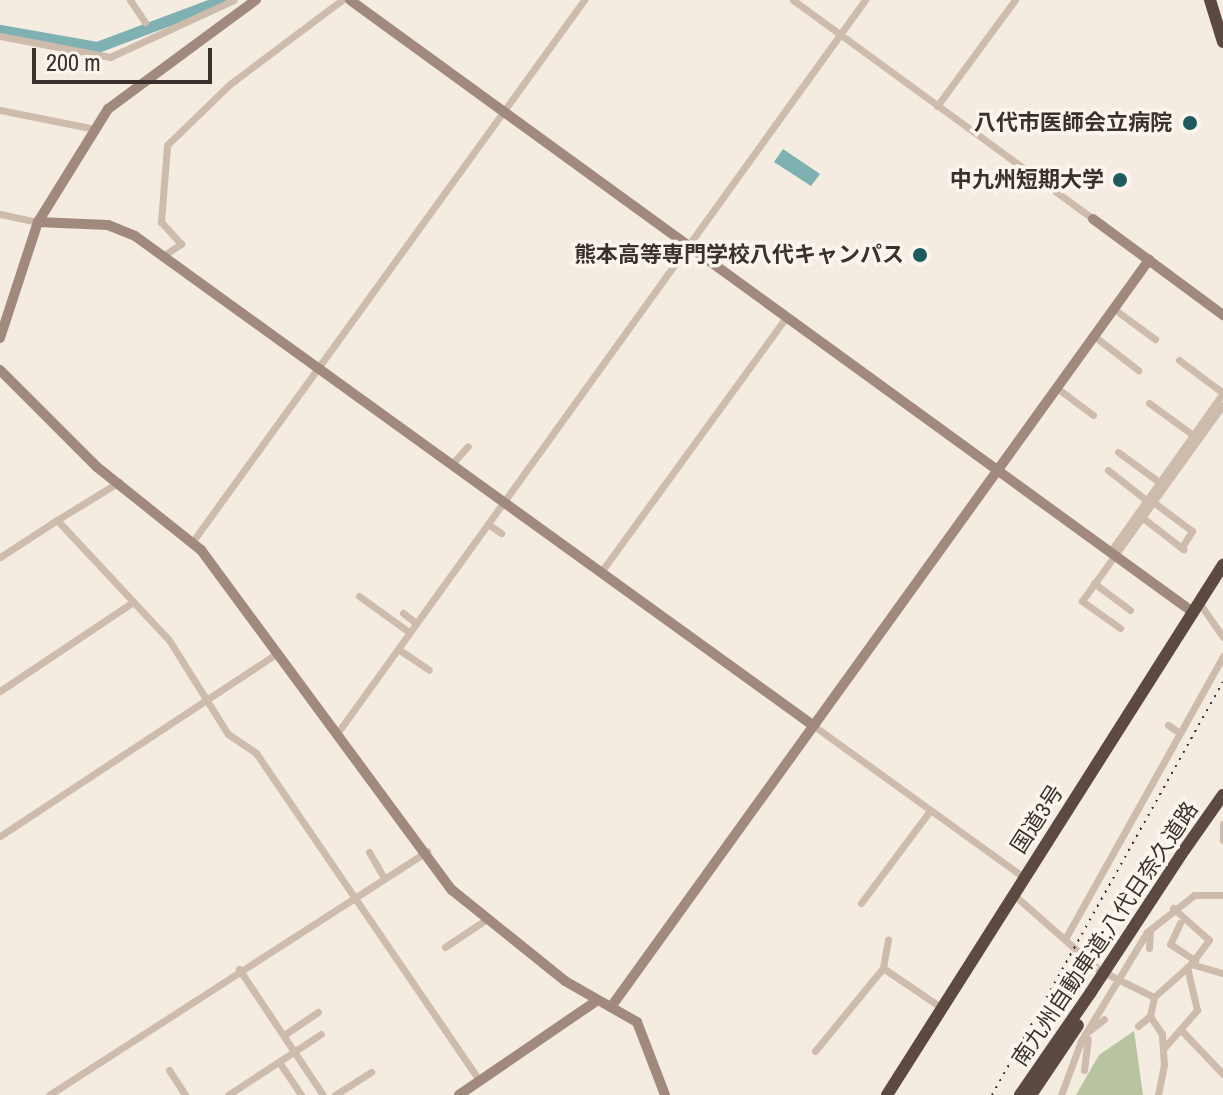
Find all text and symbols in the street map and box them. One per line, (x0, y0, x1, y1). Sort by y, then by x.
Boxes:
scale bar (36, 32, 216, 82)
text: 200 m (46, 46, 101, 78)
place label: 八代市医師会立病院 (974, 110, 1172, 136)
marker: 八代市医師会立病院 (1179, 112, 1201, 134)
place label: 中九州短期大学 (950, 167, 1104, 193)
marker: 中九州短期大学 (1111, 171, 1129, 189)
place label: 熊本高等専門学校八代キャンパス (574, 242, 904, 268)
marker: 熊本高等専門学校八代キャンパス (911, 246, 929, 264)
street label: 国道3号 (1005, 780, 1069, 858)
street label: 南九州自動車道;八代日奈久道路 (1007, 797, 1203, 1071)

